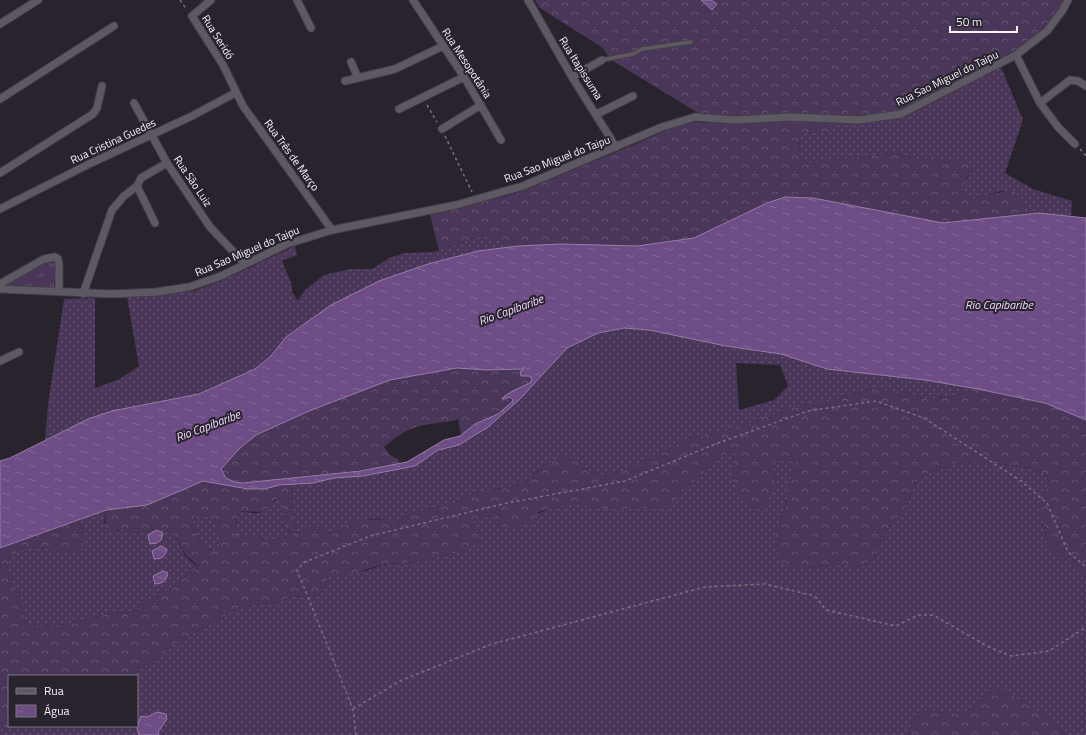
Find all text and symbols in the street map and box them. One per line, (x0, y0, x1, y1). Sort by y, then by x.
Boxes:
scale bar (950, 8, 1017, 34)
street label: Rua Seridó (198, 12, 238, 63)
text: 50 m (956, 12, 982, 31)
street label: Rua Mesopotânia (438, 25, 496, 102)
street label: Rua Itapissuma (555, 33, 607, 103)
street label: Rua Sao Miguel do Taipu (893, 46, 1001, 110)
street label: Rua Cristina Guedes (68, 114, 158, 168)
street label: Rua Três de Março (261, 116, 324, 194)
street label: Rua Sao Miguel do Taipu (502, 131, 612, 187)
street label: Rua São Luiz (170, 152, 216, 210)
street label: Rua Sao Miguel do Taipu (192, 222, 302, 280)
water label: Rio Capibaribe (476, 288, 547, 330)
water label: Rio Capibaribe (965, 295, 1034, 314)
water label: Rio Capibaribe (173, 404, 244, 447)
legend (8, 675, 138, 727)
text: Rua (44, 681, 64, 700)
text: Água (44, 701, 70, 720)

